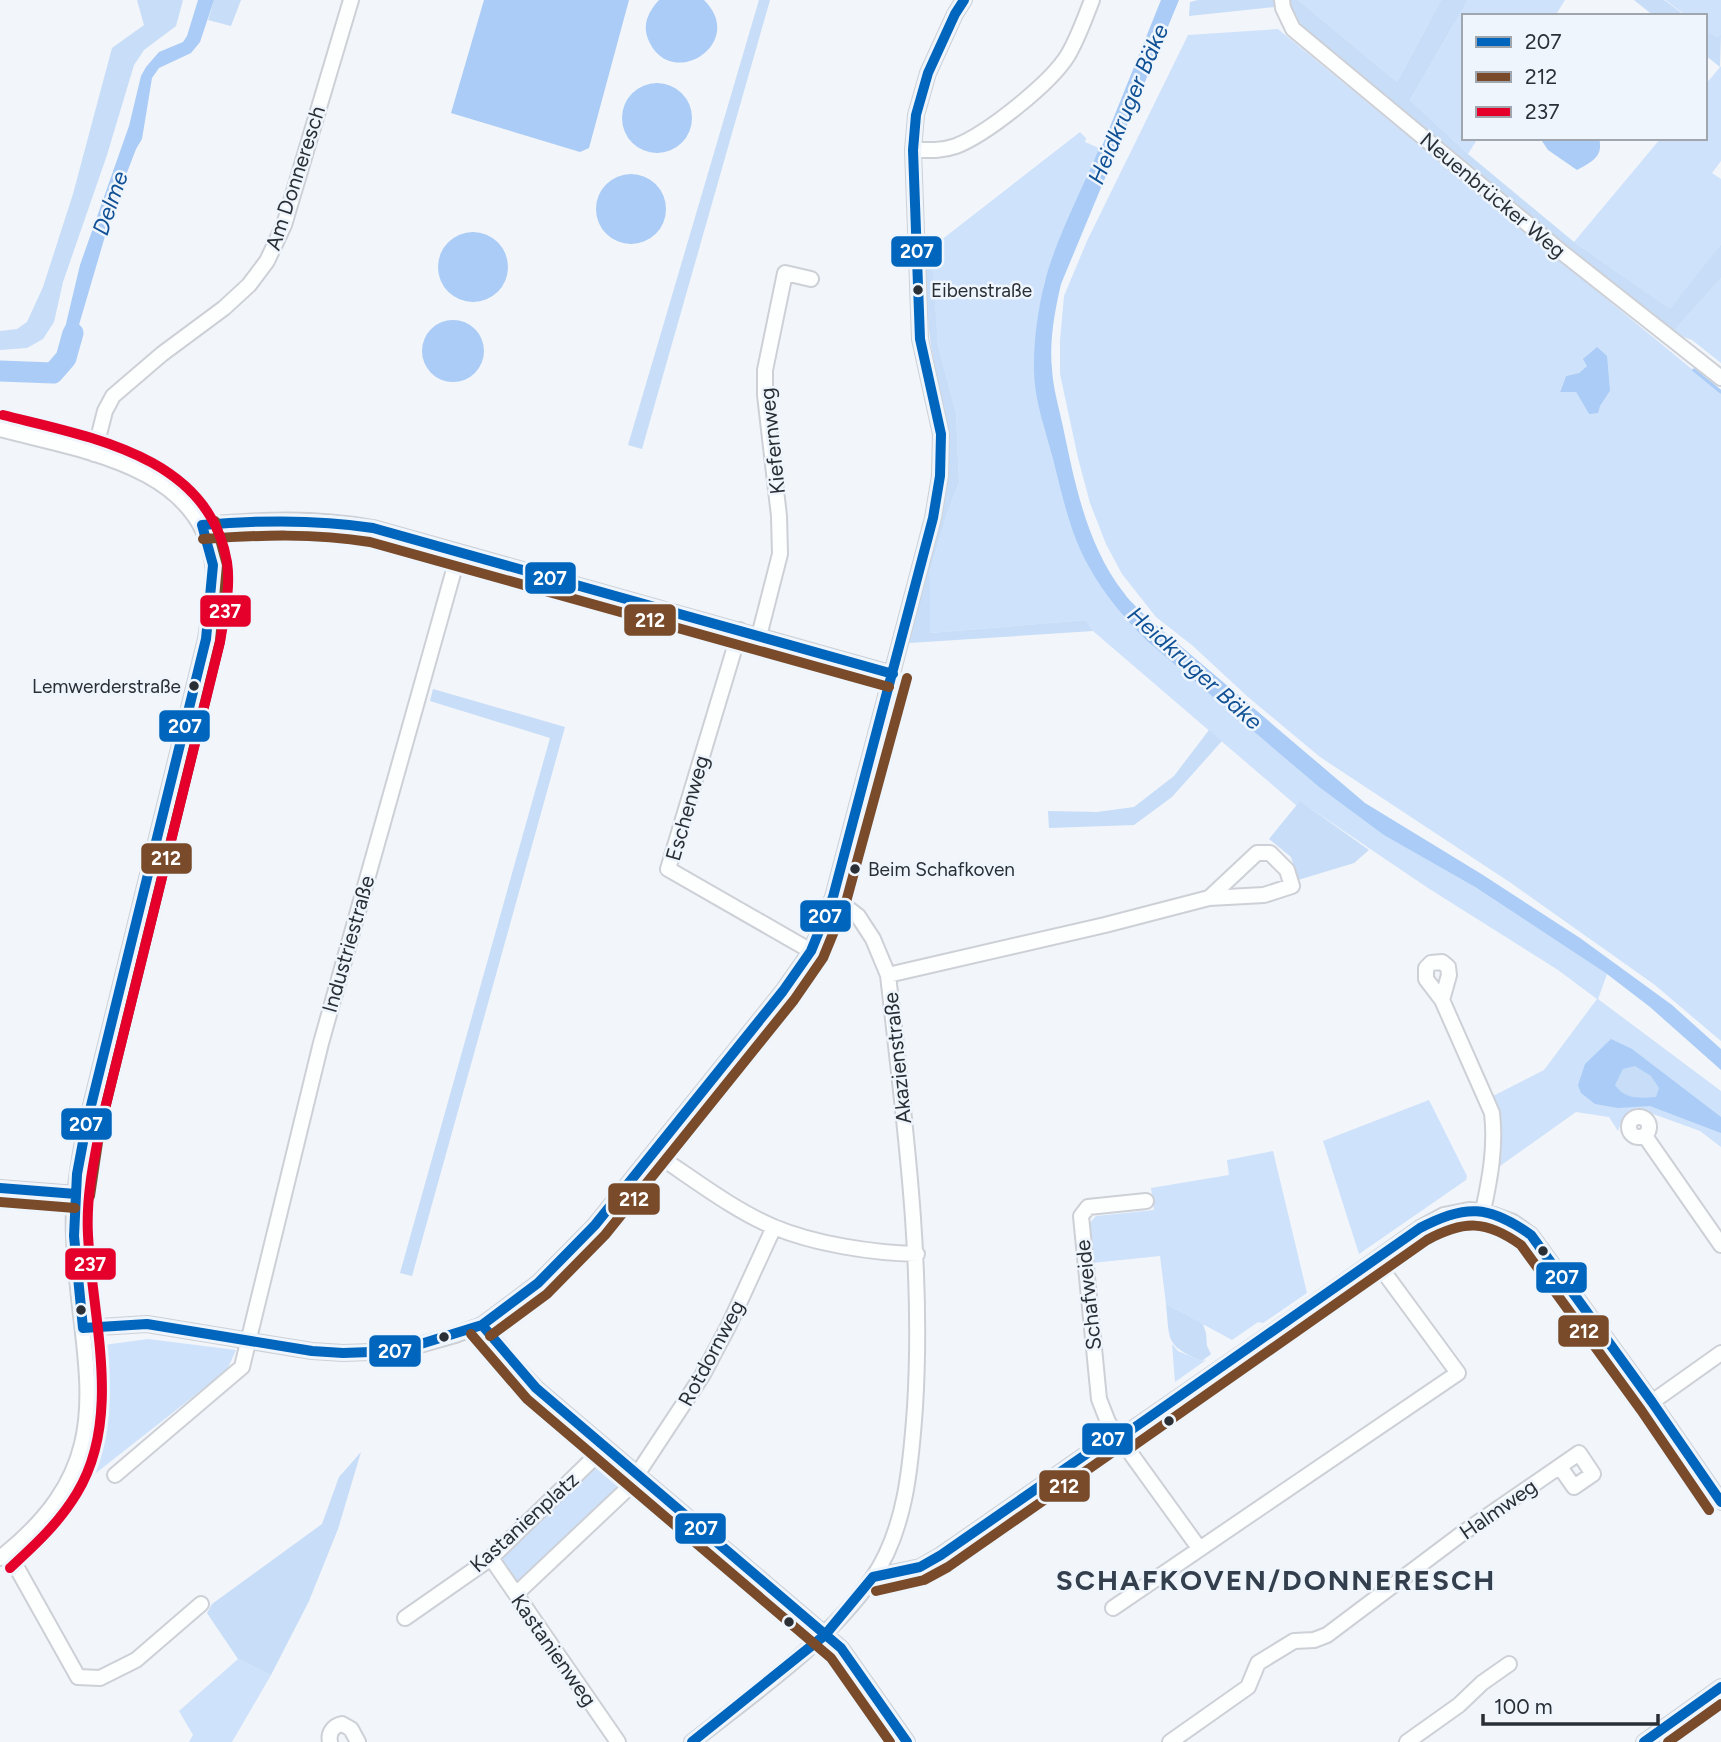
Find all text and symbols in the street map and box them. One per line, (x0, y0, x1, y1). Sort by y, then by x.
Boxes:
legend (1462, 14, 1707, 140)
water label: Heidkruger Bäke (1082, 19, 1174, 188)
text: 207 (1525, 29, 1561, 54)
text: 212 (1525, 64, 1557, 89)
text: 237 (1525, 99, 1559, 124)
street label: Am Donneresch (260, 103, 330, 253)
street label: Neuenbrücker Weg (1415, 127, 1571, 263)
water label: Delme (86, 167, 134, 239)
line badge: 207 (890, 235, 943, 268)
text: 207 (900, 240, 934, 263)
place label: Eibenstraße (931, 279, 1032, 302)
marker: Eibenstraße (911, 283, 925, 297)
street label: Kiefernweg (754, 387, 790, 495)
line badge: 207 (524, 561, 577, 595)
text: 207 (533, 567, 567, 590)
line badge: 237 (199, 594, 252, 628)
text: 237 (209, 600, 241, 623)
water label: Heidkruger Bäke (1122, 600, 1268, 736)
line badge: 212 (623, 603, 677, 637)
text: 212 (635, 609, 665, 632)
place label: Lemwerderstraße (32, 675, 181, 698)
marker: Lemwerderstraße (187, 679, 201, 693)
line badge: 207 (158, 709, 211, 743)
text: 207 (168, 715, 202, 738)
street label: Eschenweg (660, 752, 714, 864)
line badge: 212 (140, 842, 193, 875)
text: 212 (151, 847, 181, 870)
place label: Beim Schafkoven (868, 858, 1015, 881)
marker: Beim Schafkoven (848, 862, 862, 876)
street label: Industriestraße (316, 873, 380, 1015)
line badge: 207 (799, 899, 852, 933)
text: 207 (808, 905, 842, 928)
street label: Akazienstraße (878, 991, 916, 1125)
line badge: 207 (60, 1107, 113, 1141)
text: 207 (69, 1113, 103, 1136)
line badge: 212 (607, 1182, 661, 1216)
text: 212 (619, 1188, 649, 1211)
street label: Schafweide (1070, 1239, 1106, 1351)
unlabelled marker (1536, 1244, 1550, 1258)
line badge: 237 (64, 1247, 117, 1281)
text: 237 (74, 1253, 106, 1276)
line badge: 207 (1535, 1261, 1588, 1294)
text: 207 (1545, 1266, 1579, 1289)
street label: Rotdornweg (673, 1296, 749, 1410)
unlabelled marker (74, 1303, 88, 1317)
line badge: 212 (1557, 1314, 1610, 1348)
text: 212 (1569, 1320, 1599, 1343)
unlabelled marker (437, 1330, 451, 1344)
line badge: 207 (368, 1334, 422, 1368)
text: 207 (378, 1340, 412, 1363)
unlabelled marker (1162, 1414, 1176, 1428)
line badge: 207 (1081, 1422, 1134, 1456)
text: 207 (1091, 1428, 1125, 1451)
street label: Kastanienplatz (465, 1467, 583, 1577)
line badge: 212 (1038, 1469, 1091, 1503)
street label: Halmweg (1454, 1473, 1542, 1545)
text: 212 (1049, 1475, 1079, 1498)
line badge: 207 (674, 1512, 727, 1545)
text: 207 (684, 1517, 718, 1540)
district label: SCHAFKOVEN/DONNERESCH (1056, 1563, 1496, 1597)
street label: Kastanienweg (506, 1589, 602, 1711)
unlabelled marker (782, 1615, 796, 1629)
scale bar (1483, 1682, 1658, 1726)
text: 100 m (1494, 1694, 1553, 1719)

